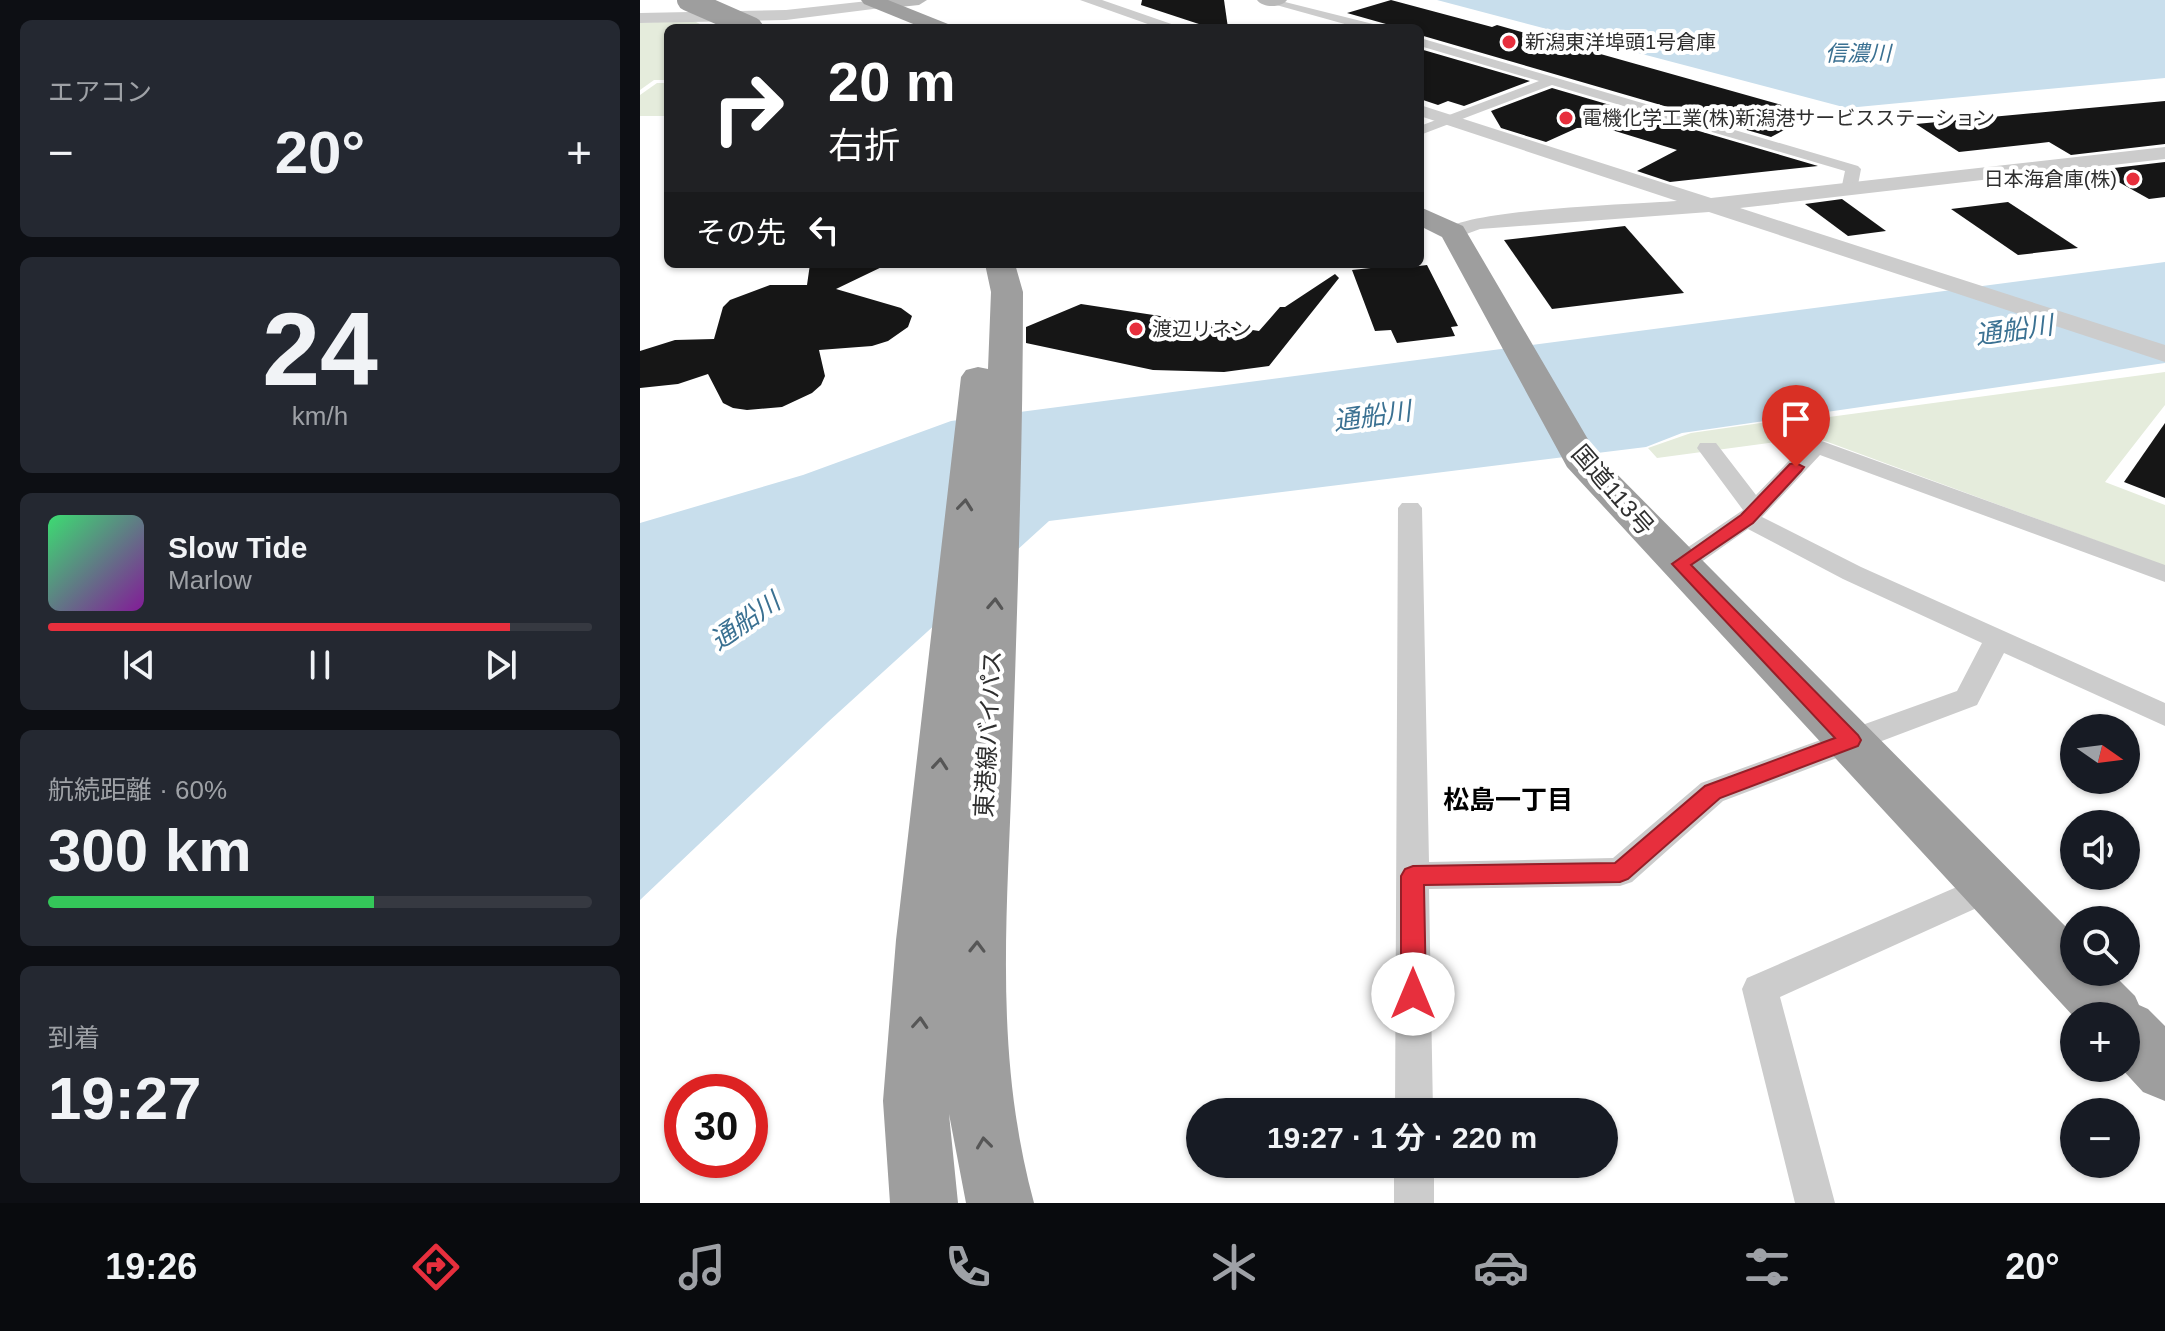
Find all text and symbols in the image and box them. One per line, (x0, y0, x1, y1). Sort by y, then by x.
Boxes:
place label: 新潟東洋埠頭1号倉庫 (1525, 31, 1716, 53)
marker: 新潟東洋埠頭1号倉庫 (1500, 33, 1518, 51)
water label: 信濃川 (1825, 41, 1893, 66)
text: 20 m (828, 50, 956, 113)
icon: right (696, 56, 800, 160)
text: エアコン (48, 77, 152, 107)
place label: 電機化学工業(株)新潟港サービスステーション (1582, 107, 1995, 129)
marker: 電機化学工業(株)新潟港サービスステーション (1557, 109, 1575, 127)
text: 20° (275, 119, 365, 186)
text: 右折 (828, 125, 900, 166)
text: − (48, 128, 74, 177)
text: + (566, 128, 592, 177)
place label: 日本海倉庫(株) (1984, 168, 2117, 190)
marker: 日本海倉庫(株) (2124, 170, 2142, 188)
icon: left (802, 208, 846, 252)
text: その先 (696, 216, 786, 249)
text: 24 (262, 291, 378, 407)
water label: 通船川 (1973, 309, 2058, 350)
place label: 渡辺リネン (1152, 318, 1252, 340)
marker: 渡辺リネン (1127, 320, 1145, 338)
pin (1762, 385, 1830, 467)
water label: 通船川 (1331, 395, 1416, 436)
icon: arrive (1774, 397, 1818, 441)
text: km/h (292, 401, 348, 431)
street label: 国道113号 (1567, 440, 1659, 540)
one-way arrow (956, 498, 973, 511)
text: Slow Tide (168, 531, 307, 564)
text: Marlow (168, 565, 252, 595)
water label: 通船川 (704, 585, 788, 656)
one-way arrow (986, 597, 1003, 610)
icon: previous (117, 643, 161, 687)
icon: pause (298, 643, 342, 687)
icon: next (479, 643, 523, 687)
street label: 東港線バイパス (970, 650, 1006, 818)
north arrow (2060, 714, 2140, 794)
map controls (2060, 714, 2140, 1178)
one-way arrow (932, 757, 949, 770)
text: 航続距離 · 60% (48, 775, 227, 805)
district label: 松島一丁目 (1443, 785, 1573, 815)
button: sound (2060, 810, 2140, 890)
text: 300 km (48, 817, 252, 884)
button: search (2060, 906, 2140, 986)
one-way arrow (968, 940, 986, 953)
position arrow (1371, 952, 1455, 1036)
button: + (2060, 1002, 2140, 1082)
one-way arrow (911, 1016, 928, 1029)
text: 到着 (48, 1023, 100, 1053)
text: 19:27 (48, 1065, 201, 1132)
speed limit sign: 30 (664, 1074, 768, 1178)
button: − (2060, 1098, 2140, 1178)
text: 19:27 · 1 分 · 220 m (1267, 1121, 1537, 1154)
one-way arrow (976, 1136, 993, 1150)
icon: directions (408, 1239, 464, 1295)
icon: music (674, 1239, 730, 1295)
icon: phone (940, 1239, 996, 1295)
icon: climate (1206, 1239, 1262, 1295)
icon: car (1473, 1239, 1529, 1295)
icon: filters (1739, 1239, 1795, 1295)
text: 19:26 (105, 1246, 197, 1287)
text: 20° (2005, 1246, 2060, 1287)

